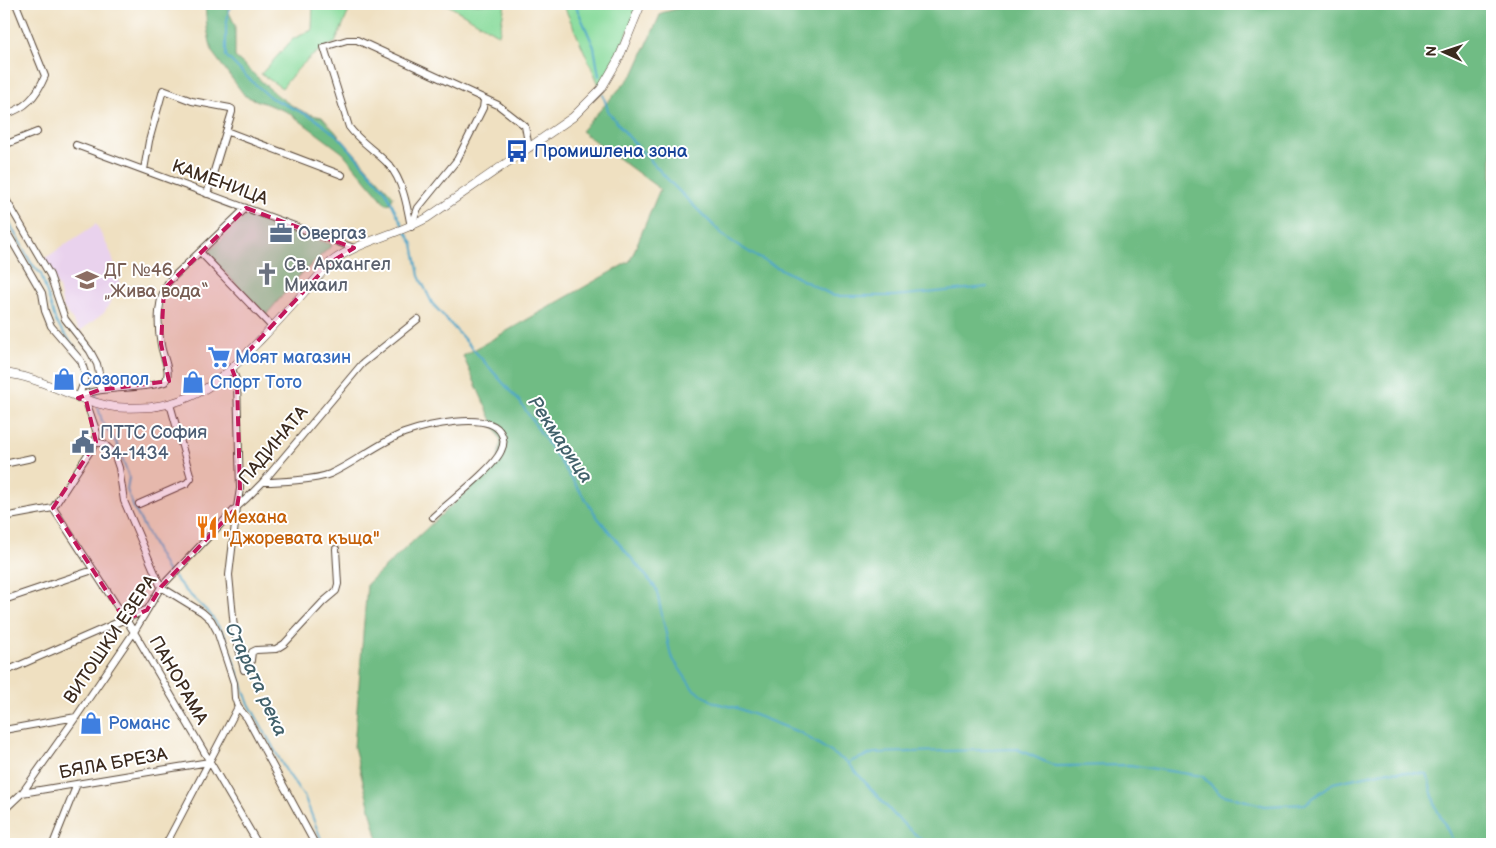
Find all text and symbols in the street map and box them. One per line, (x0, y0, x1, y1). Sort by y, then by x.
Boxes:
north arrow (1418, 28, 1468, 78)
text: N (1423, 46, 1440, 57)
bus stop icon: Промишлена зона (504, 138, 530, 164)
place label: Промишлена зона (534, 141, 688, 162)
street label: КАМЕНИЦА (169, 155, 271, 210)
office icon: Овергаз (268, 220, 294, 246)
place label: Овергаз (298, 223, 367, 244)
place label: Св. Архангел Михаил (284, 254, 391, 296)
place label: ДГ №46 „Жива вода“ (104, 260, 209, 302)
church icon: Св. Архангел Михаил (254, 261, 280, 287)
school or university icon: ДГ №46 „Жива вода“ (74, 267, 100, 293)
supermarket icon: Моят магазин (206, 344, 232, 370)
place label: Моят магазин (235, 347, 351, 368)
shop icon: Созопол (51, 366, 77, 392)
place label: Созопол (80, 369, 149, 390)
shop icon: Спорт Тото (180, 369, 206, 395)
place label: Спорт Тото (210, 372, 302, 393)
water label: Рекмарица (522, 392, 597, 488)
street label: ПАДИНАТА (234, 402, 312, 489)
place label: ПТТС София 34-1434 (100, 422, 207, 464)
public building icon: ПТТС София 34-1434 (70, 429, 96, 455)
place label: Механа "Джоревата къща" (223, 507, 380, 549)
restaurant icon: Механа "Джоревата къща" (194, 514, 220, 540)
street label: ВИТОШКИ ЕЗЕРА (60, 571, 161, 708)
water label: Старата река (219, 619, 292, 740)
street label: ПАНОРАМА (145, 632, 212, 728)
shop icon: Романс (78, 710, 104, 736)
place label: Романс (108, 713, 170, 734)
street label: БЯЛА БРЕЗА (57, 744, 169, 783)

